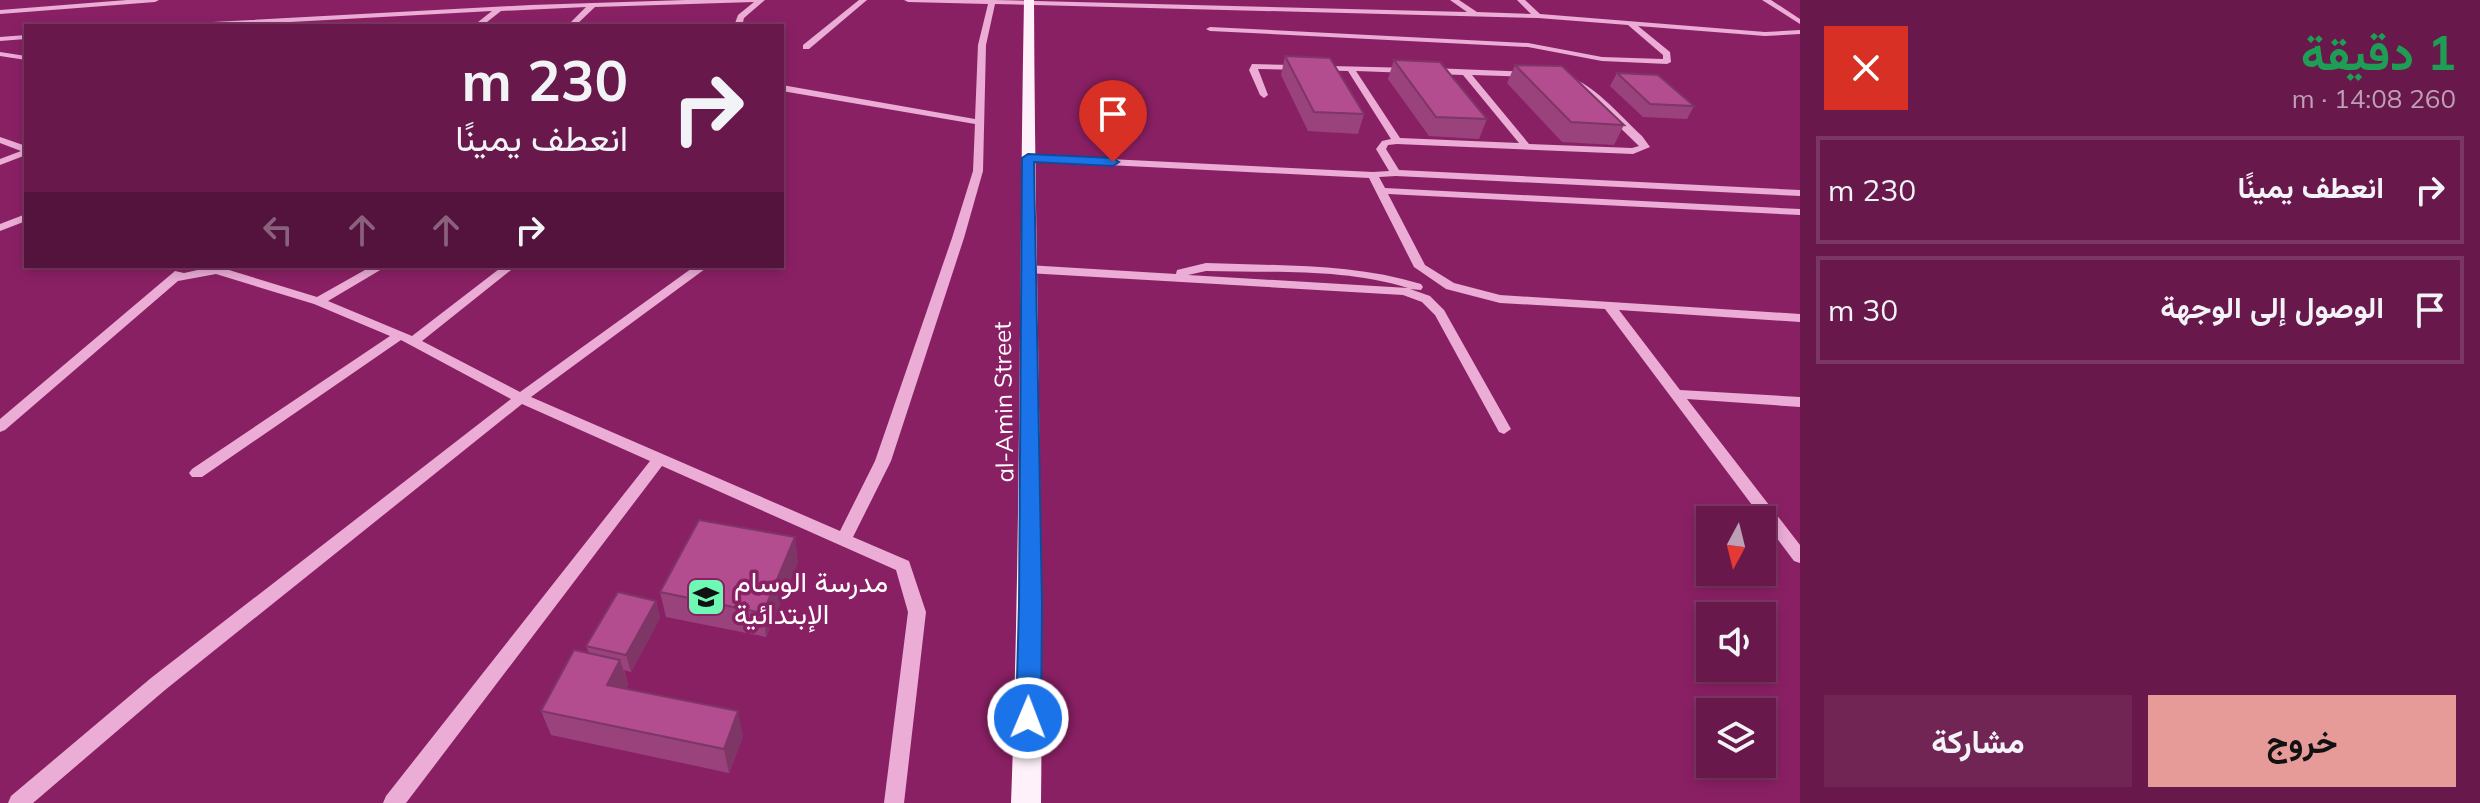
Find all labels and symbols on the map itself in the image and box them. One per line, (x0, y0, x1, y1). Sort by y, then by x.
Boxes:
pin (1079, 80, 1147, 162)
street label: al-Amin Street (987, 321, 1019, 483)
north arrow (1696, 506, 1776, 586)
place label: مدرسة الوسام الإبتدائية (734, 564, 888, 633)
school or university icon: مدرسة الوسام الإبتدائية (685, 576, 727, 618)
position arrow (986, 676, 1070, 760)

